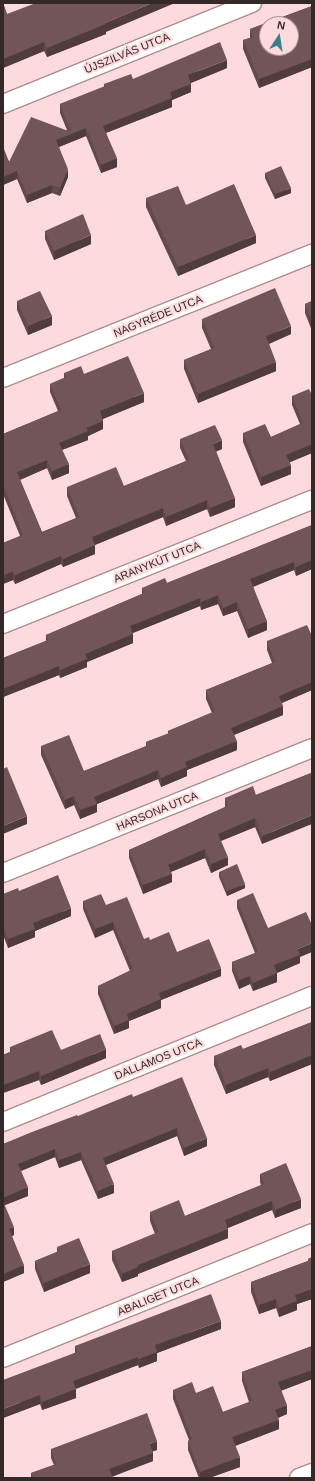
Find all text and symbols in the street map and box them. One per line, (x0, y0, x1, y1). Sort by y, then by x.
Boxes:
north arrow (259, 16, 299, 56)
text: N (276, 19, 286, 32)
street label: ÚJSZILVÁS UTCA (82, 30, 172, 76)
street label: NAGYRÉDE UTCA (112, 292, 204, 340)
street label: ARANYKÚT UTCA (111, 538, 203, 586)
street label: HARSONA UTCA (114, 789, 200, 833)
street label: DALLAMOS UTCA (112, 1035, 204, 1083)
street label: ABALIGET UTCA (115, 1274, 201, 1318)

